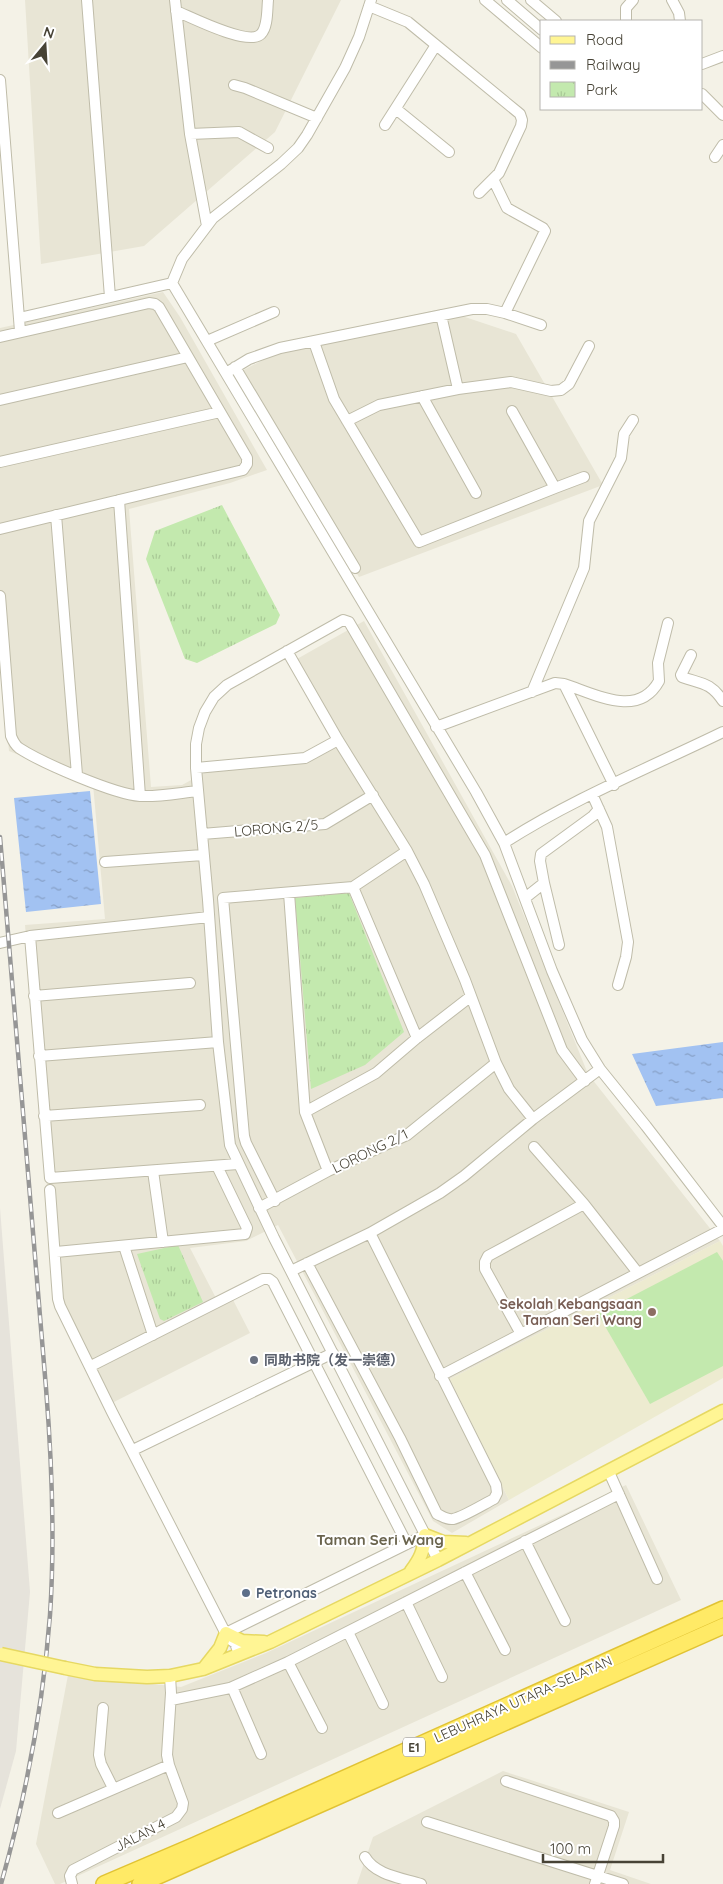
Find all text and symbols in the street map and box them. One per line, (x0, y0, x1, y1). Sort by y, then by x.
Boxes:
north arrow (20, 20, 70, 70)
legend (540, 20, 703, 110)
text: N (41, 22, 57, 43)
text: Road (586, 30, 623, 49)
text: Railway (586, 55, 641, 74)
text: Park (586, 80, 618, 99)
street label: LORONG 2/5 (233, 815, 319, 841)
street label: LORONG 2/1 (329, 1125, 411, 1177)
place label: Sekolah Kebangsaan Taman Seri Wang (500, 1295, 642, 1329)
marker: Sekolah Kebangsaan Taman Seri Wang (646, 1306, 658, 1318)
place label: 同助书院（发一崇德） (264, 1351, 404, 1369)
marker: 同助书院（发一崇德） (248, 1354, 260, 1366)
district label: Taman Seri Wang (316, 1530, 444, 1549)
place label: Petronas (256, 1584, 317, 1602)
marker: Petronas (240, 1587, 252, 1599)
street label: LEBUHRAYA UTARA–SELATAN (431, 1651, 615, 1747)
road number: E1 (403, 1738, 425, 1756)
street label: JALAN 4 (112, 1815, 168, 1855)
scale bar (543, 1832, 663, 1864)
text: 100 m (550, 1839, 591, 1858)

